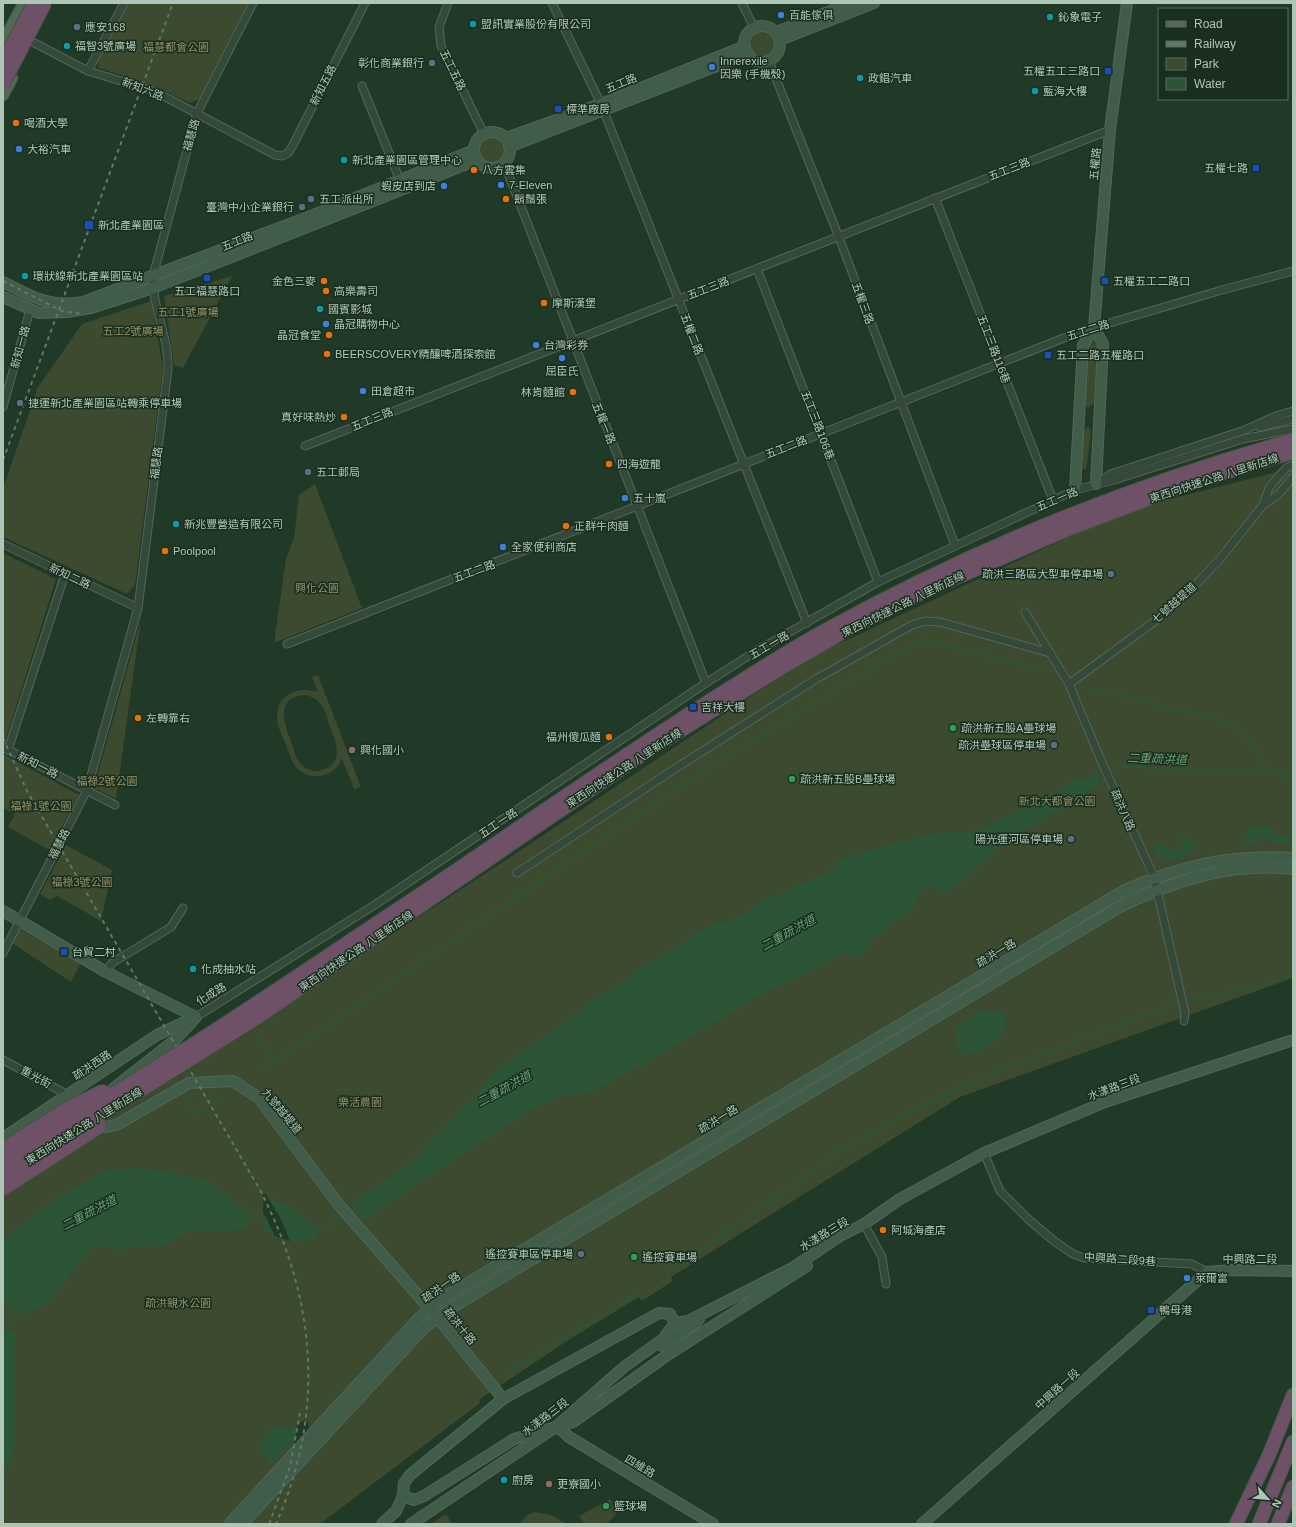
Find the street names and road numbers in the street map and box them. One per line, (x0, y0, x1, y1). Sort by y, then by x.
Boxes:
street label: 五工五路 (438, 48, 468, 92)
street label: 新知五路 (308, 63, 338, 107)
street label: 五工路 (603, 71, 639, 95)
street label: 新知六路 (120, 76, 166, 102)
street label: 福慧路 (181, 117, 201, 153)
street label: 五權路 (1088, 147, 1102, 181)
street label: 五工三路 (986, 156, 1032, 182)
street label: 五工路 (219, 229, 255, 253)
street label: 五工三路 (685, 275, 731, 301)
street label: 五權三路 (850, 280, 876, 326)
street label: 五權二路 (679, 311, 705, 357)
street label: 五工三路116巷 (975, 313, 1013, 385)
street label: 五工二路 (1065, 317, 1111, 343)
street label: 新知一路 (9, 324, 31, 370)
street label: 五工三路106巷 (799, 389, 837, 461)
street label: 五權一路 (590, 400, 618, 446)
street label: 五工三路 (349, 405, 395, 433)
street label: 五工二路 (763, 434, 809, 460)
street label: 福慧路 (148, 446, 164, 480)
street label: 東西向快速公路 八里新店線 (1148, 451, 1280, 505)
street label: 五工一路 (1034, 485, 1080, 513)
street label: 五工二路 (451, 558, 497, 584)
street label: 新知二路 (48, 561, 92, 591)
street label: 東西向快速公路 八里新店線 (840, 569, 966, 639)
street label: 七號越堤道 (1150, 580, 1198, 626)
street label: 五工一路 (747, 629, 791, 661)
street label: 東西向快速公路 八里新店線 (564, 726, 684, 810)
street label: 新知一路 (16, 750, 60, 780)
street label: 疏洪八路 (1109, 787, 1137, 833)
street label: 五工一路 (476, 806, 520, 840)
street label: 福慧路 (46, 827, 72, 861)
street label: 東西向快速公路 八里新店線 (297, 908, 415, 994)
street label: 疏洪一路 (974, 937, 1018, 969)
street label: 化成路 (194, 980, 228, 1008)
street label: 疏洪西路 (70, 1048, 114, 1082)
street label: 重光街 (19, 1064, 53, 1090)
street label: 水漾路三段 (1086, 1072, 1142, 1102)
street label: 東西向快速公路 八里新店線 (24, 1085, 144, 1167)
street label: 九號越堤道 (260, 1086, 304, 1136)
street label: 疏洪一路 (696, 1103, 740, 1135)
street label: 水漾路三段 (797, 1215, 851, 1253)
street label: 中興路二段9巷 (1084, 1250, 1156, 1268)
street label: 中興路二段 (1223, 1253, 1278, 1265)
street label: 疏洪一路 (420, 1269, 462, 1305)
street label: 疏洪十路 (441, 1305, 479, 1347)
street label: 中興路一段 (1033, 1366, 1081, 1412)
street label: 水漾路三段 (519, 1396, 571, 1438)
street label: 四維路 (623, 1452, 657, 1480)

